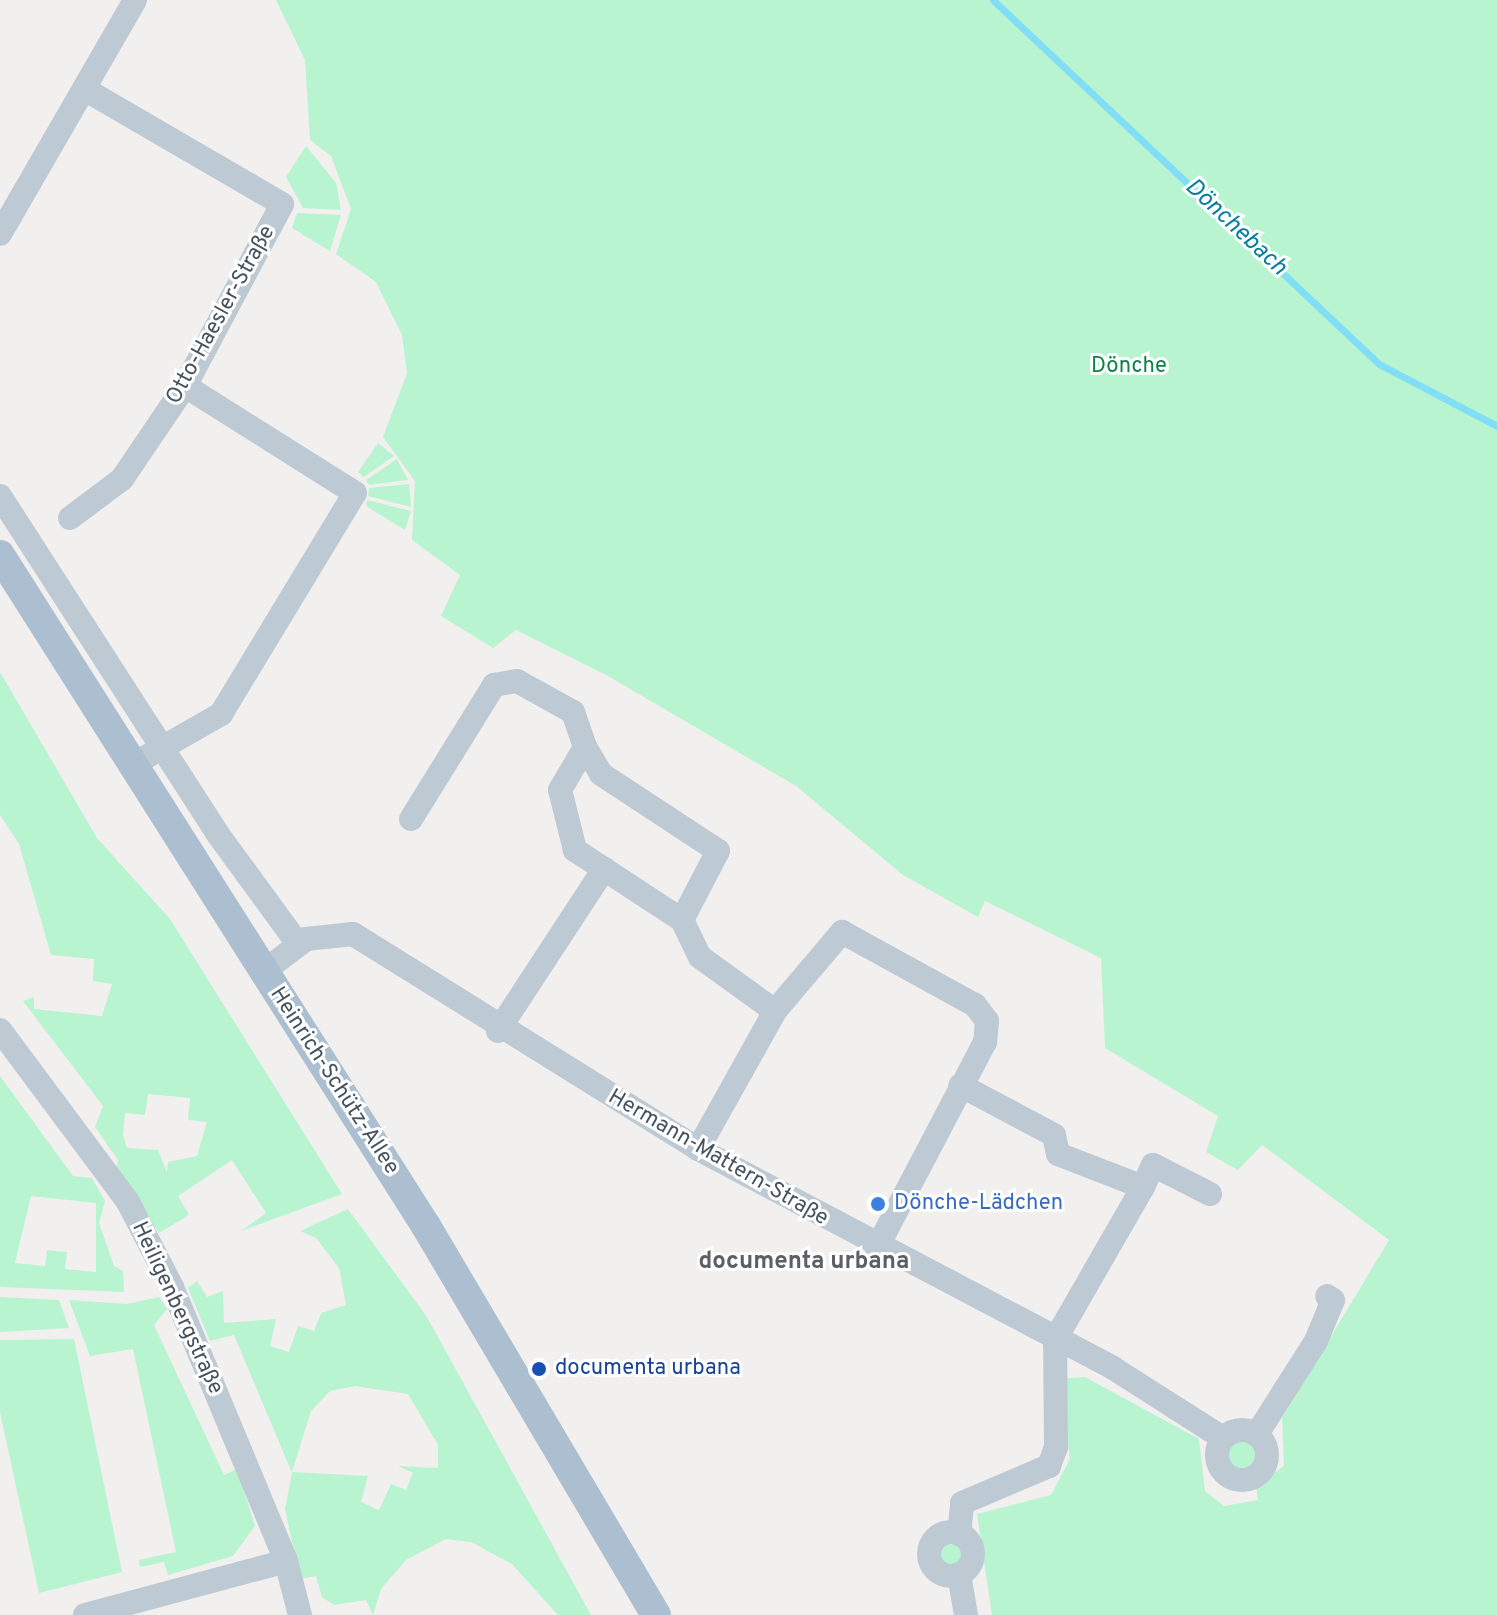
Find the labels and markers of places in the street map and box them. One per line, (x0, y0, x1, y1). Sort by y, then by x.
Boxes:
place label: Dönche-Lädchen (894, 1191, 1063, 1217)
marker: Dönche-Lädchen (869, 1195, 887, 1213)
place label: documenta urbana (555, 1356, 741, 1382)
marker: documenta urbana (530, 1360, 548, 1378)

